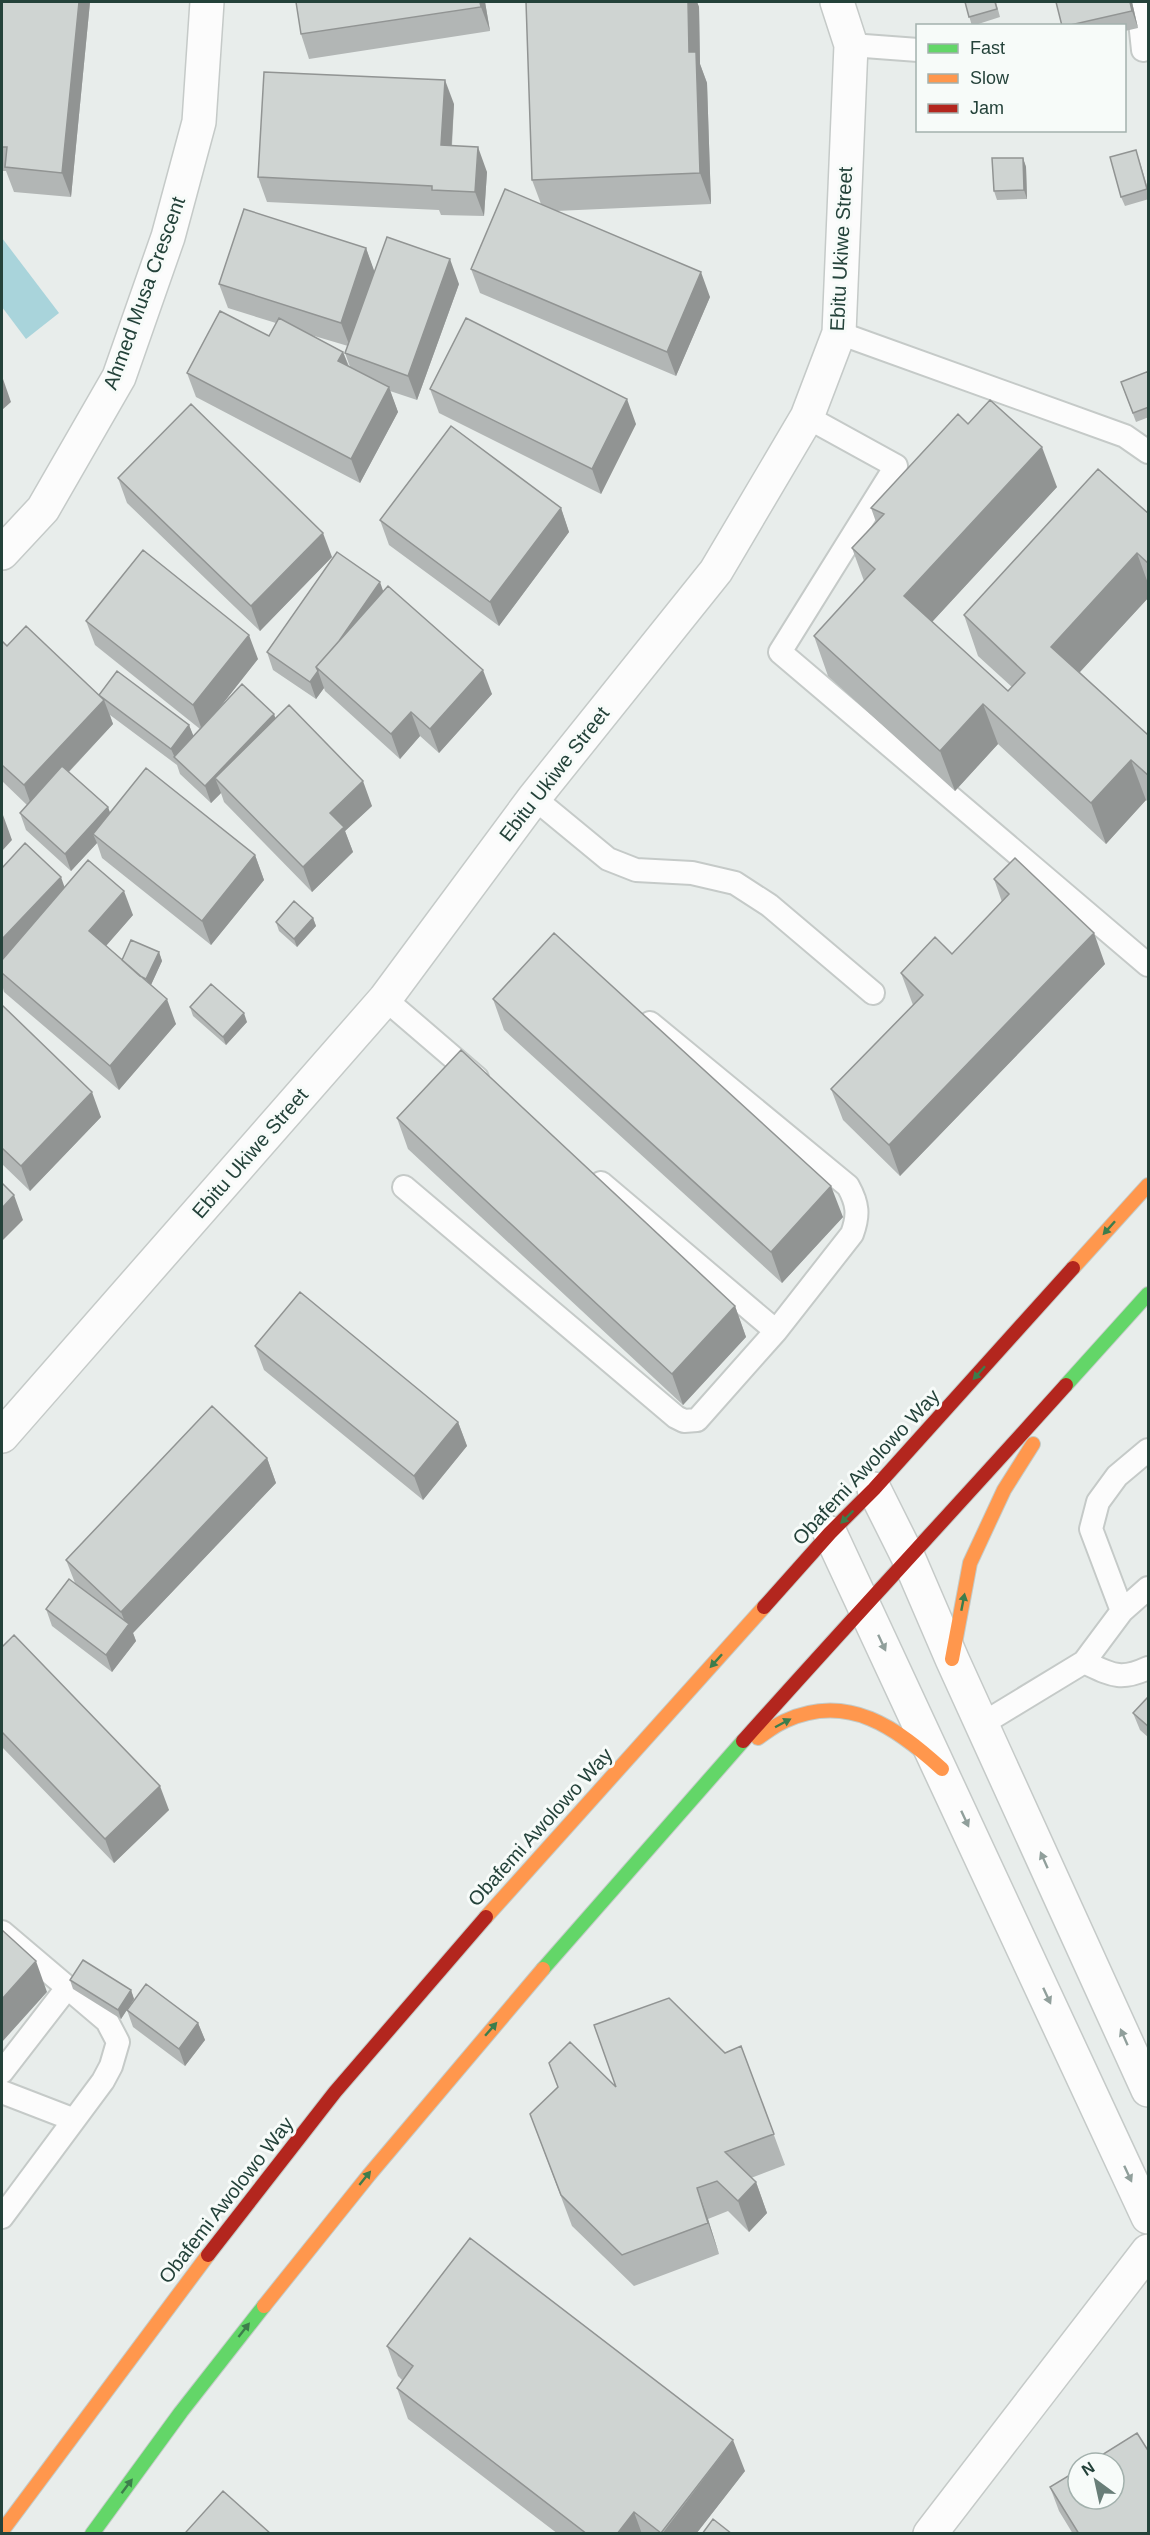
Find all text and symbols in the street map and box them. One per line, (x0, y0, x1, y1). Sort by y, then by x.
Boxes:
legend (916, 24, 1126, 132)
text: Fast (970, 38, 1005, 58)
text: Slow (970, 68, 1010, 88)
text: Jam (970, 98, 1004, 118)
street label: Ebitu Ukiwe Street (826, 166, 856, 332)
street label: Ahmed Musa Crescent (99, 193, 189, 392)
street label: Ebitu Ukiwe Street (495, 702, 614, 846)
street label: Ebitu Ukiwe Street (188, 1083, 313, 1222)
one-way arrow (1103, 1220, 1116, 1235)
one-way arrow (973, 1365, 986, 1380)
street label: Obafemi Awolowo Way (788, 1385, 944, 1549)
one-way arrow (840, 1509, 854, 1523)
one-way arrow (959, 1592, 968, 1611)
one-way arrow (878, 1634, 887, 1651)
one-way arrow (710, 1653, 723, 1668)
one-way arrow (775, 1718, 792, 1728)
street label: Obafemi Awolowo Way (463, 1744, 617, 1910)
one-way arrow (960, 1811, 969, 1828)
one-way arrow (1039, 1851, 1048, 1868)
one-way arrow (1042, 1988, 1051, 2005)
one-way arrow (485, 2021, 498, 2037)
one-way arrow (1120, 2029, 1129, 2046)
street label: Obafemi Awolowo Way (154, 2113, 298, 2287)
one-way arrow (1124, 2165, 1133, 2182)
one-way arrow (358, 2170, 371, 2185)
one-way arrow (237, 2323, 249, 2338)
north arrow (1066, 2451, 1126, 2511)
text: N (1079, 2459, 1098, 2479)
one-way arrow (121, 2479, 133, 2495)

